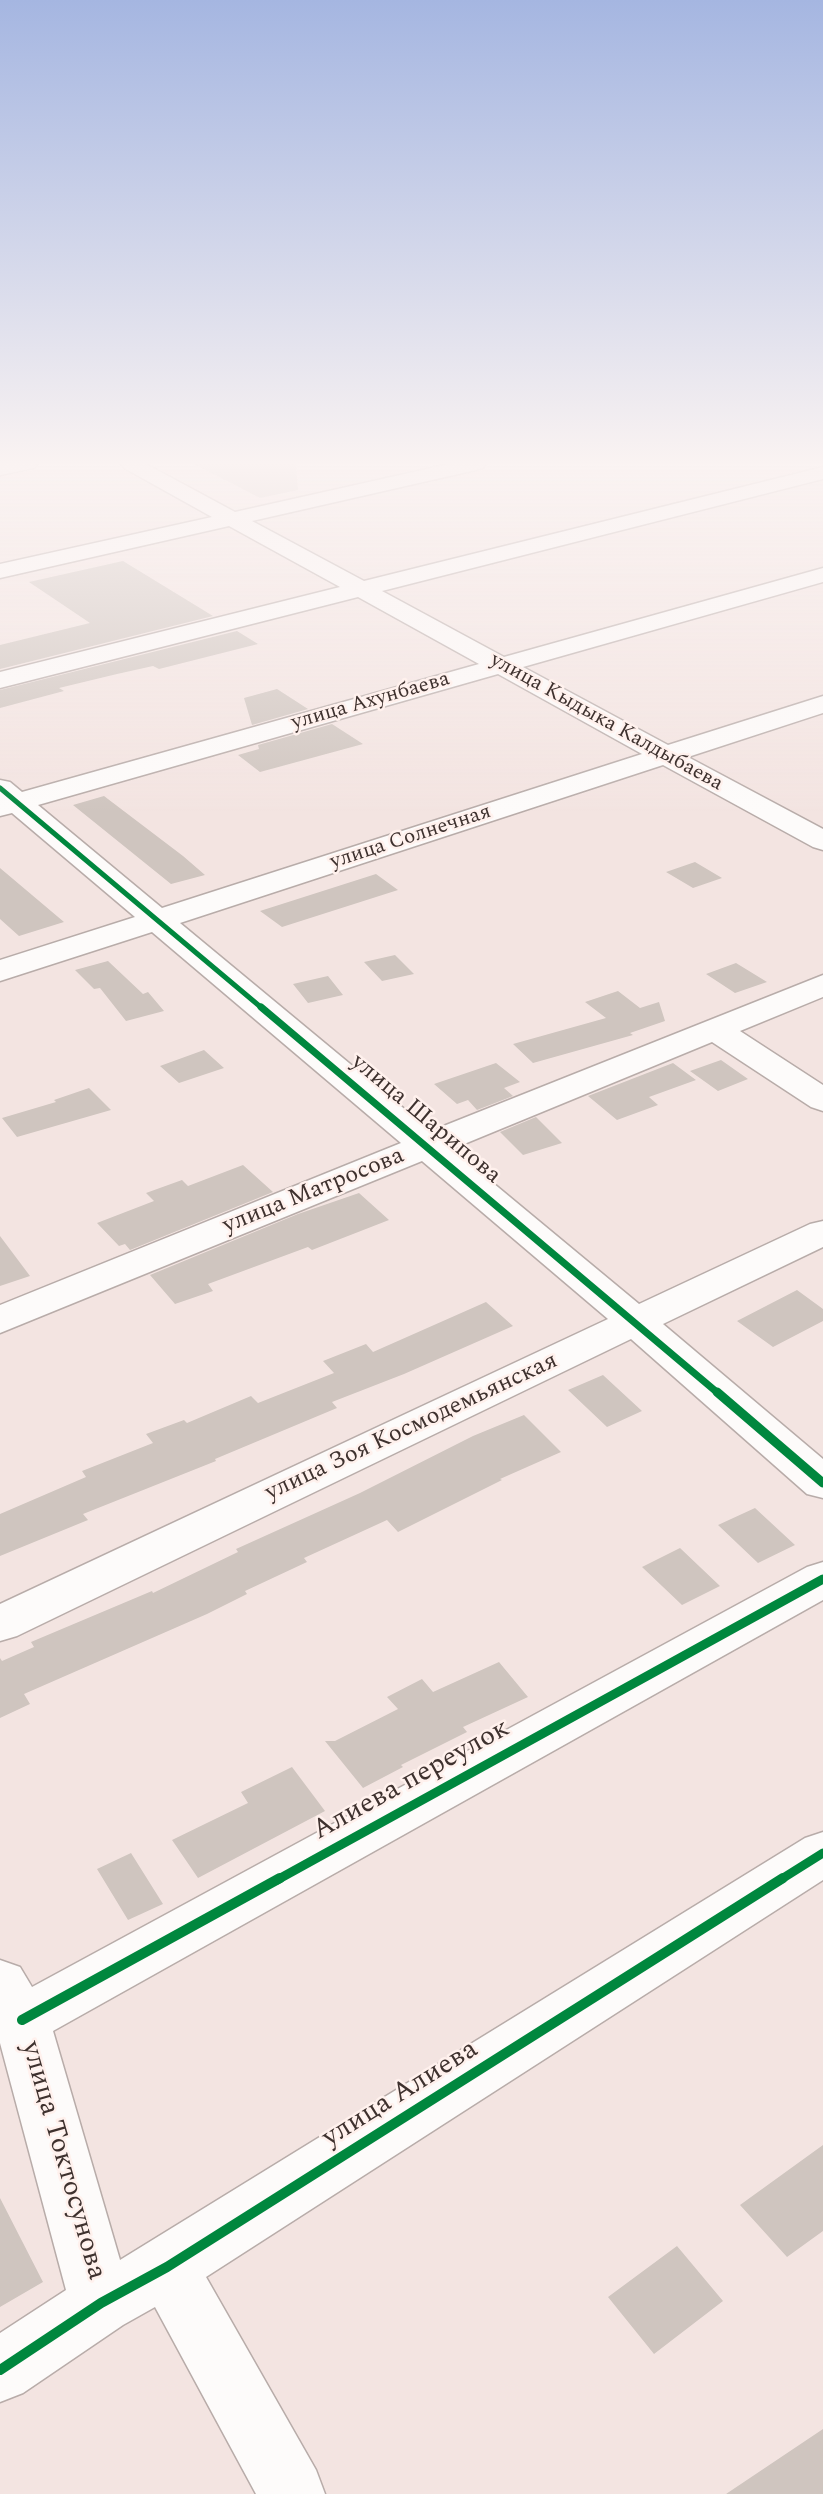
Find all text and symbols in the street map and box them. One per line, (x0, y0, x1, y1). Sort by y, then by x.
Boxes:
street label: улица Кыдыка Калдыбаева (485, 648, 727, 798)
street label: улица Ахунбаева (289, 667, 453, 737)
street label: улица Солнечная (327, 800, 495, 876)
street label: улица Шарипова (344, 1049, 506, 1191)
street label: улица Матросова (219, 1143, 409, 1241)
street label: улица Зоя Космодемьянская (261, 1348, 563, 1508)
street label: Алиева переулок (308, 1713, 516, 1849)
street label: улица Алиева (317, 2034, 485, 2156)
street label: улица Токтосунова (12, 2038, 112, 2284)

